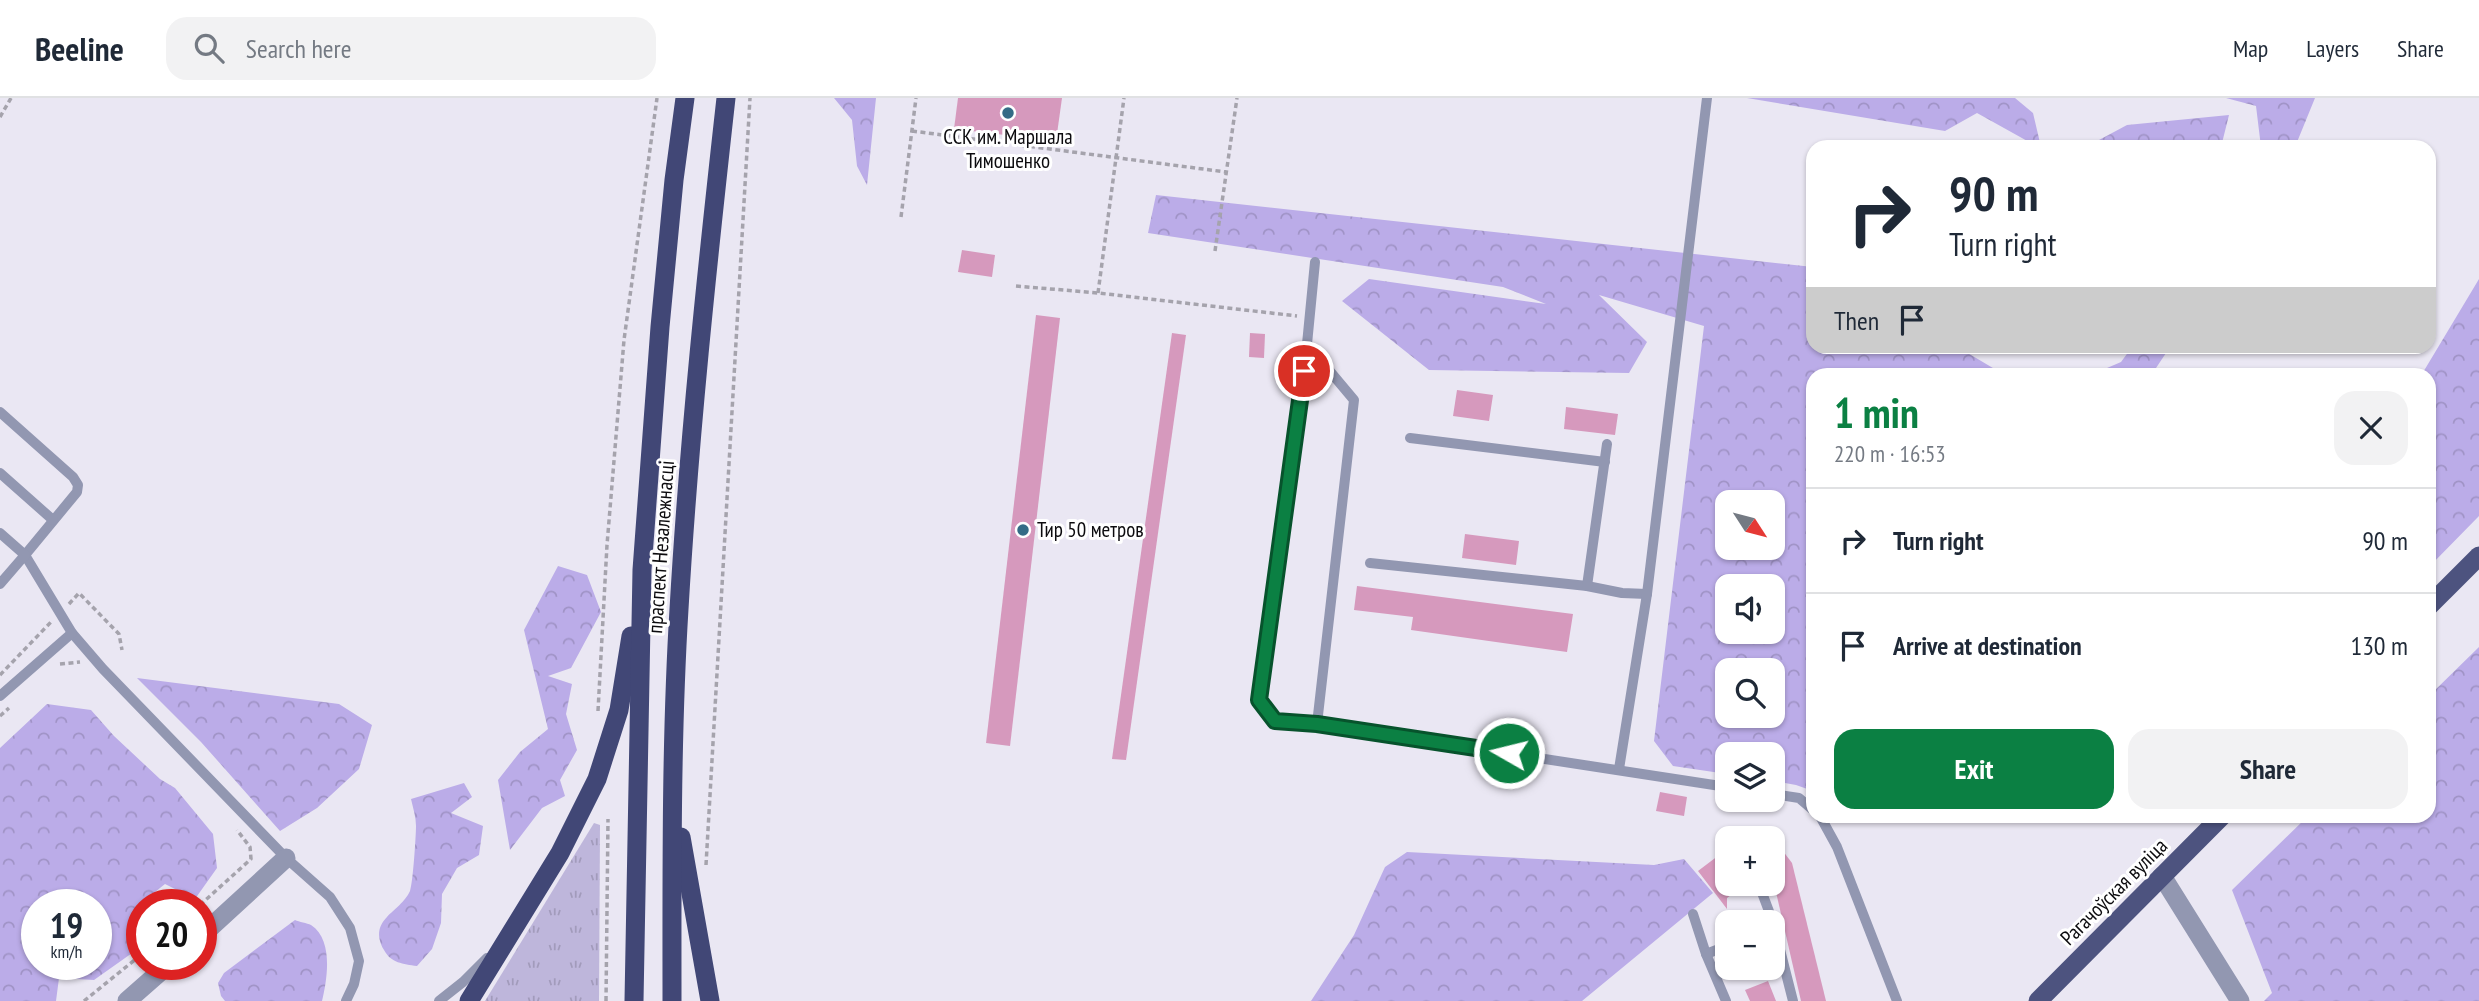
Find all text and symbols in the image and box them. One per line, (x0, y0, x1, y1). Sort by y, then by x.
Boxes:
search box (166, 17, 656, 80)
text: Beeline (35, 27, 124, 70)
icon: search (190, 29, 228, 67)
text: Search here (246, 32, 351, 65)
text: Map (2233, 33, 2268, 64)
text: Layers (2306, 33, 2359, 64)
text: Share (2397, 33, 2444, 64)
marker: ССК им. Маршала Тимошенко (1000, 105, 1016, 121)
place label: ССК им. Маршала Тимошенко (943, 123, 1073, 174)
text: 90 m (1949, 161, 2038, 225)
icon: right (1834, 168, 1925, 259)
text: Turn right (1949, 223, 2057, 265)
icon: arrive (1893, 301, 1931, 339)
text: Then (1834, 304, 1879, 337)
pin (1274, 341, 1334, 401)
icon: arrive (1285, 352, 1323, 390)
text: 1 min (1834, 385, 1919, 440)
button: close (2334, 391, 2408, 465)
text: 220 m · 16:53 (1834, 439, 1946, 468)
street label: праспект Незалежнасці (641, 460, 680, 634)
north arrow (1715, 490, 1785, 560)
map controls (1715, 490, 1785, 980)
place label: Тир 50 метров (1037, 516, 1144, 543)
marker: Тир 50 метров (1015, 522, 1031, 538)
icon: right (1834, 522, 1872, 560)
text: Turn right (1893, 524, 1984, 557)
text: 90 m (2362, 524, 2408, 557)
button: sound (1715, 574, 1785, 644)
icon: arrive (1834, 627, 1872, 665)
text: Arrive at destination (1893, 629, 2082, 662)
text: 130 m (2350, 629, 2408, 662)
button: search (1715, 658, 1785, 728)
position arrow (1472, 716, 1546, 790)
button: Exit (1834, 729, 2114, 809)
button: Share (2128, 729, 2408, 809)
button: layers (1715, 742, 1785, 812)
button: + (1715, 826, 1785, 896)
street label: Рагачоўская вуліца (2054, 832, 2173, 951)
speed limit sign: 20 (126, 889, 217, 980)
text: 19 (50, 902, 83, 948)
button: − (1715, 910, 1785, 980)
text: km/h (51, 940, 82, 963)

